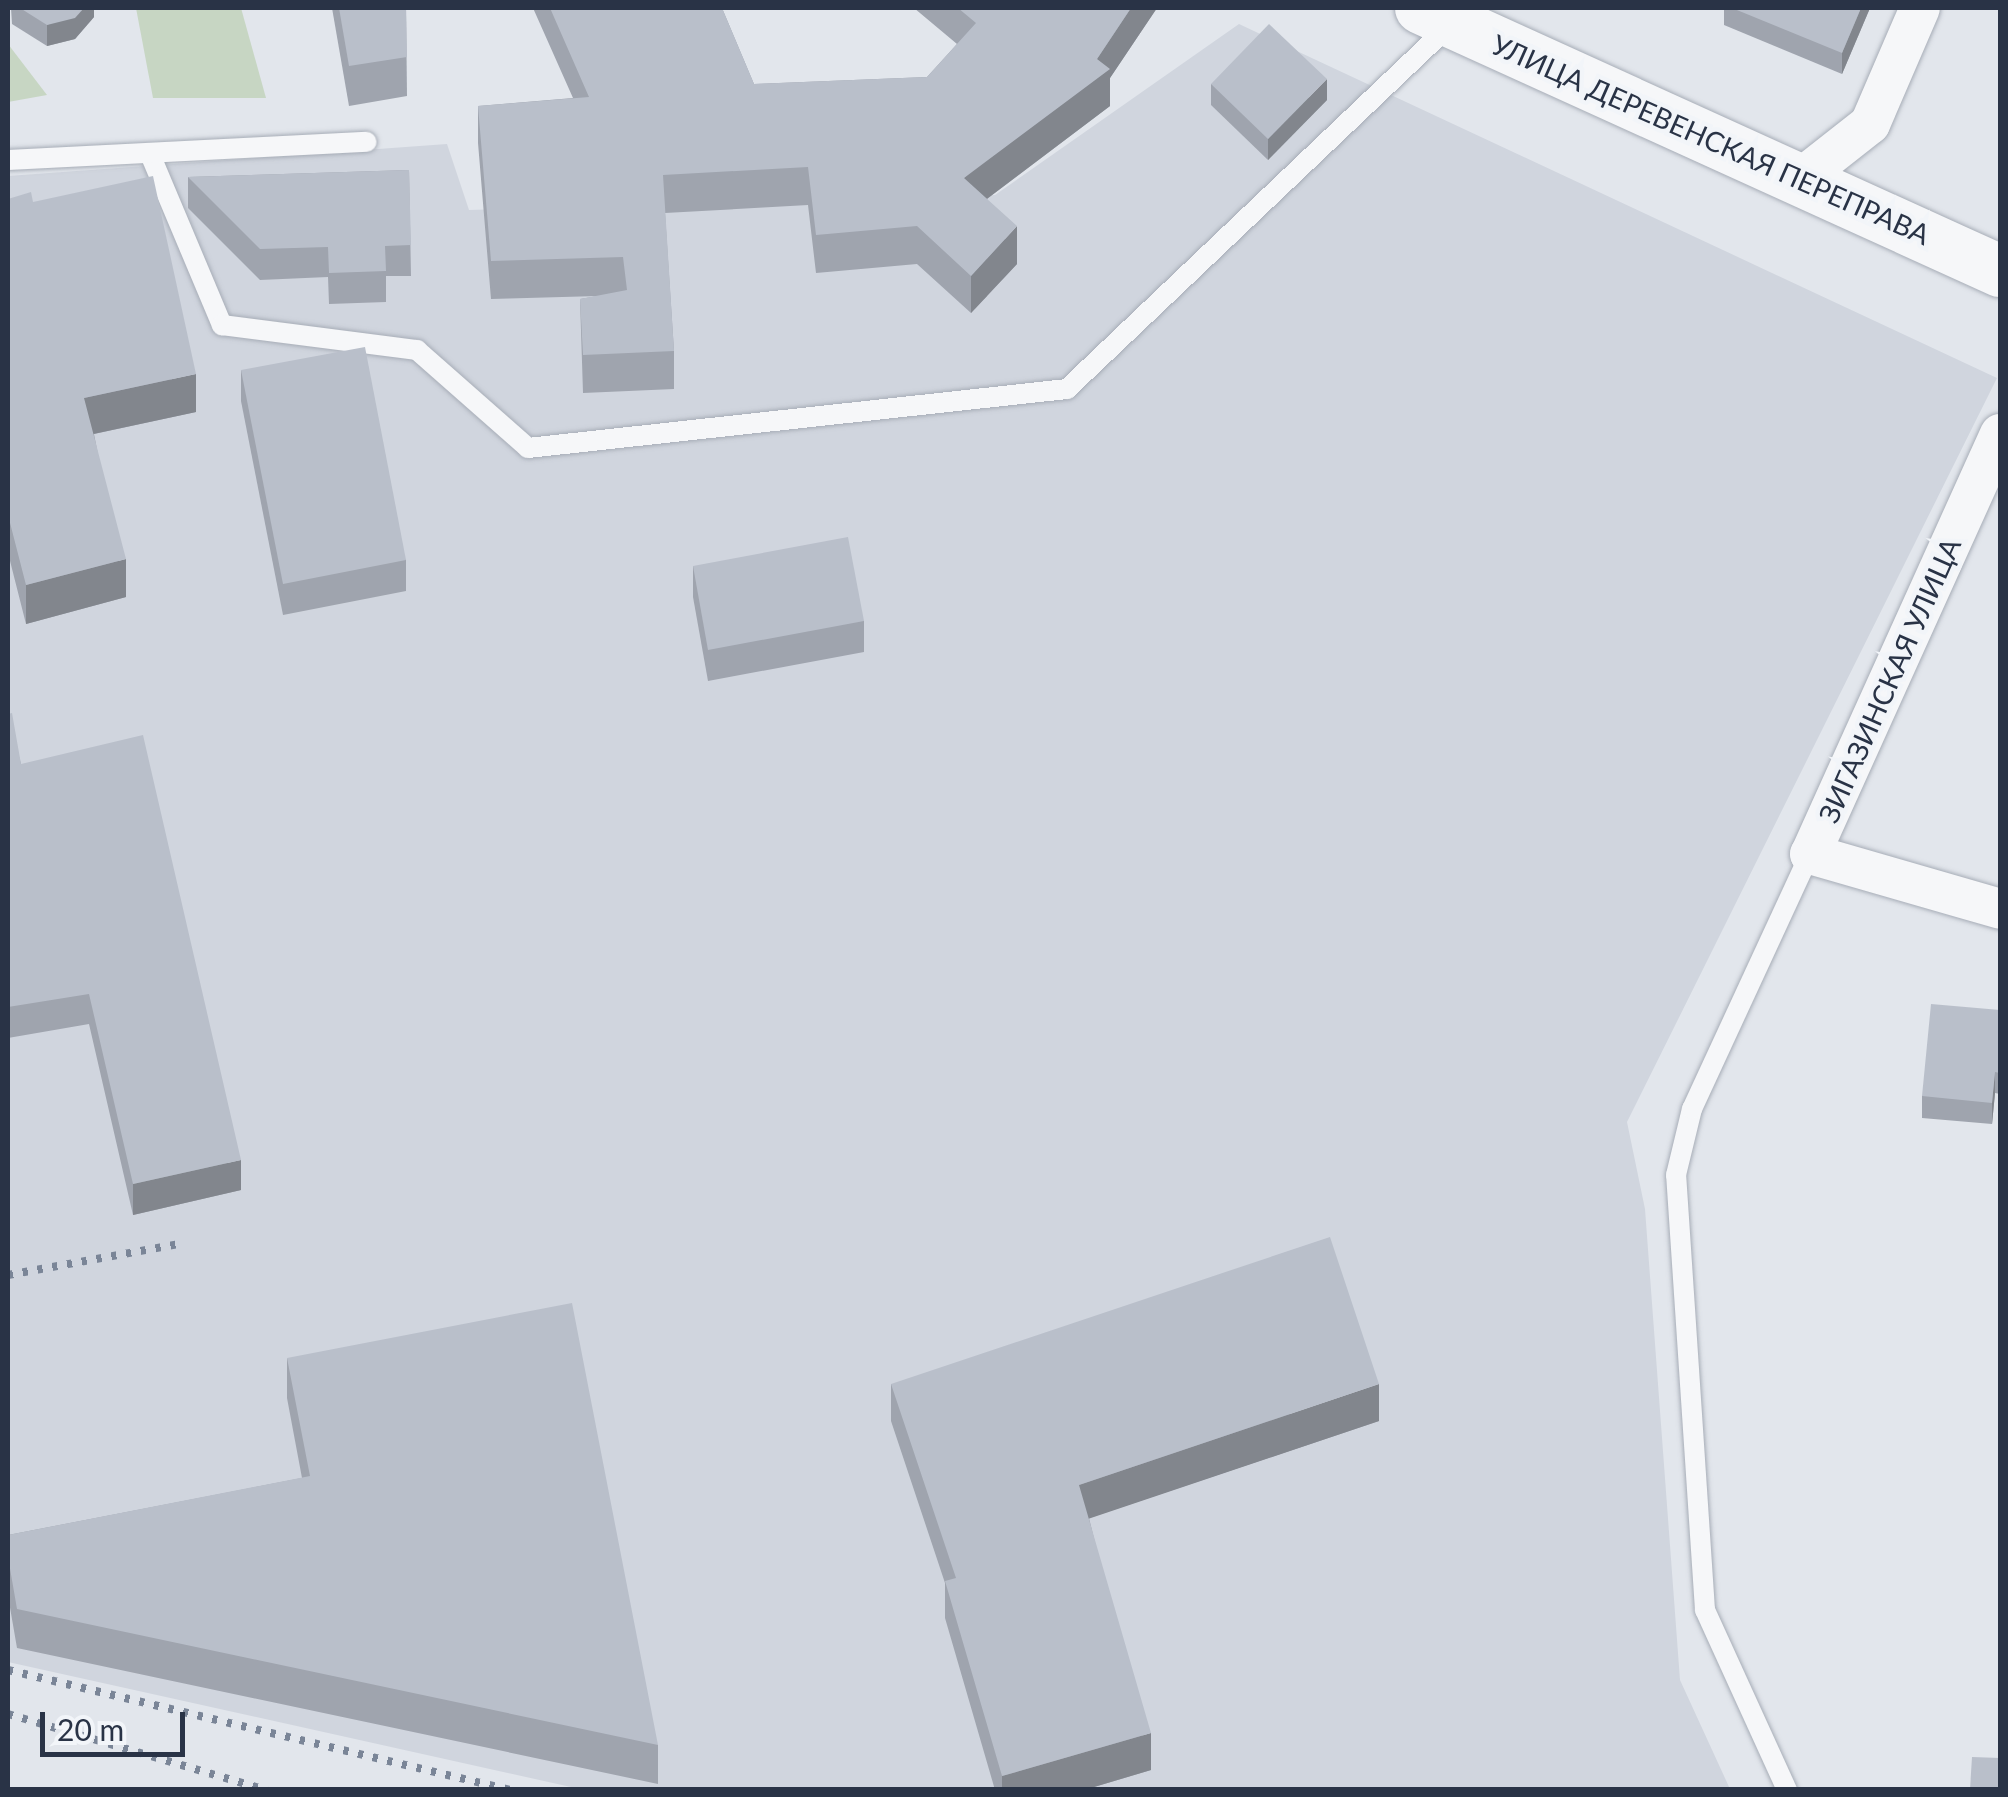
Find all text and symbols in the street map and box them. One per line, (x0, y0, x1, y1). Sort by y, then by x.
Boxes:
street label: УЛИЦА ДЕРЕВЕНСКАЯ ПЕРЕПРАВА (1487, 27, 1935, 251)
street label: ЗИГАЗИНСКАЯ УЛИЦА (1811, 532, 1967, 828)
scale bar (45, 1692, 190, 1754)
text: 20 m (57, 1711, 124, 1747)

